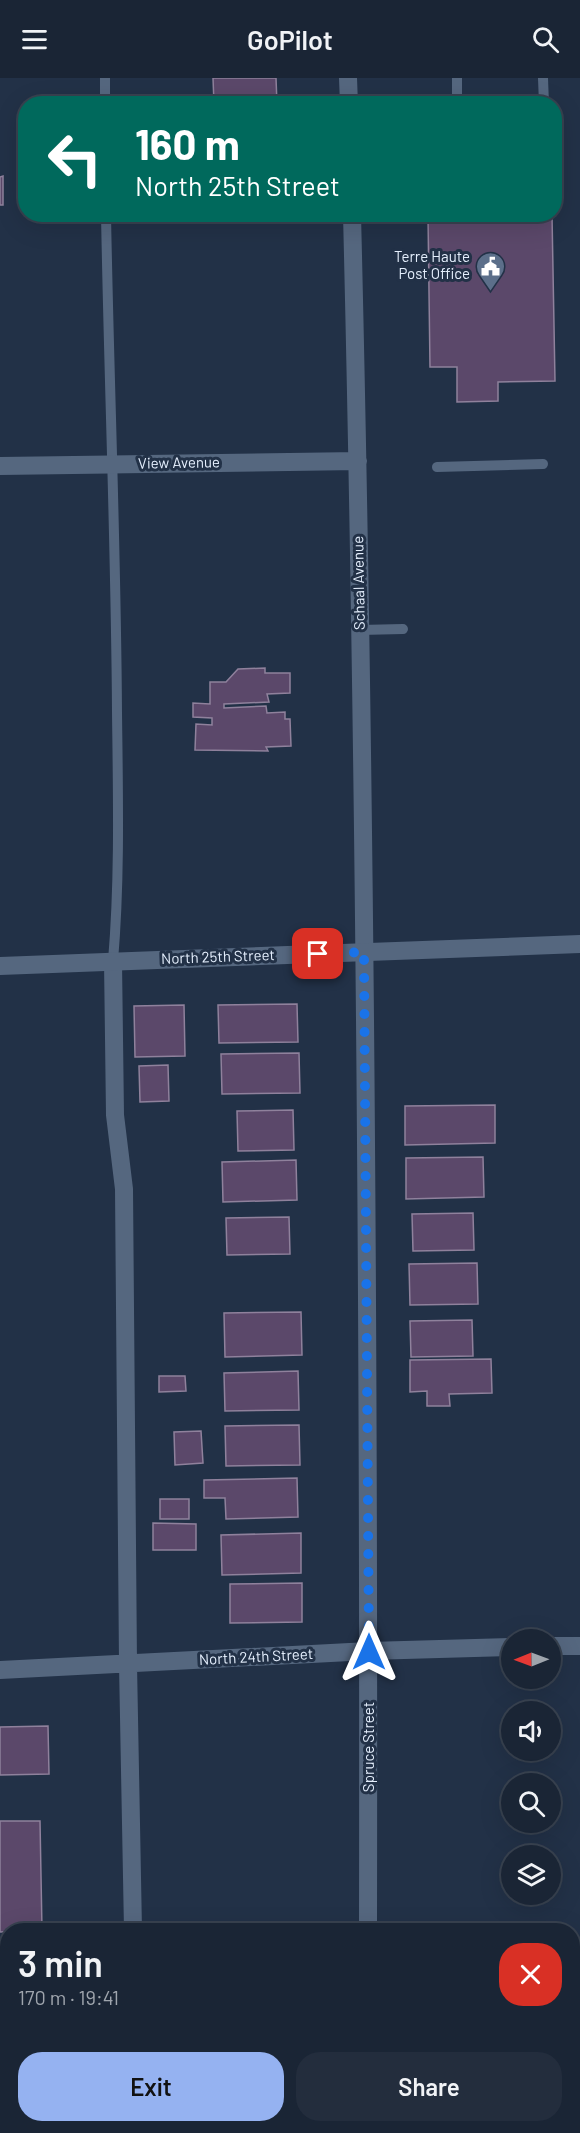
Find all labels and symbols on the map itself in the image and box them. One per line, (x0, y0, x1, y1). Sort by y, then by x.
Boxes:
place label: Terre Haute Post Office (394, 247, 470, 282)
public building icon: Terre Haute Post Office (475, 250, 507, 292)
street label: View Avenue (138, 452, 220, 472)
street label: Schaal Avenue (348, 536, 368, 630)
pin (292, 928, 343, 979)
street label: North 25th Street (161, 945, 275, 967)
position arrow (337, 1620, 401, 1684)
north arrow (501, 1629, 561, 1689)
street label: North 24th Street (198, 1644, 314, 1668)
street label: Spruce Street (359, 1702, 377, 1792)

